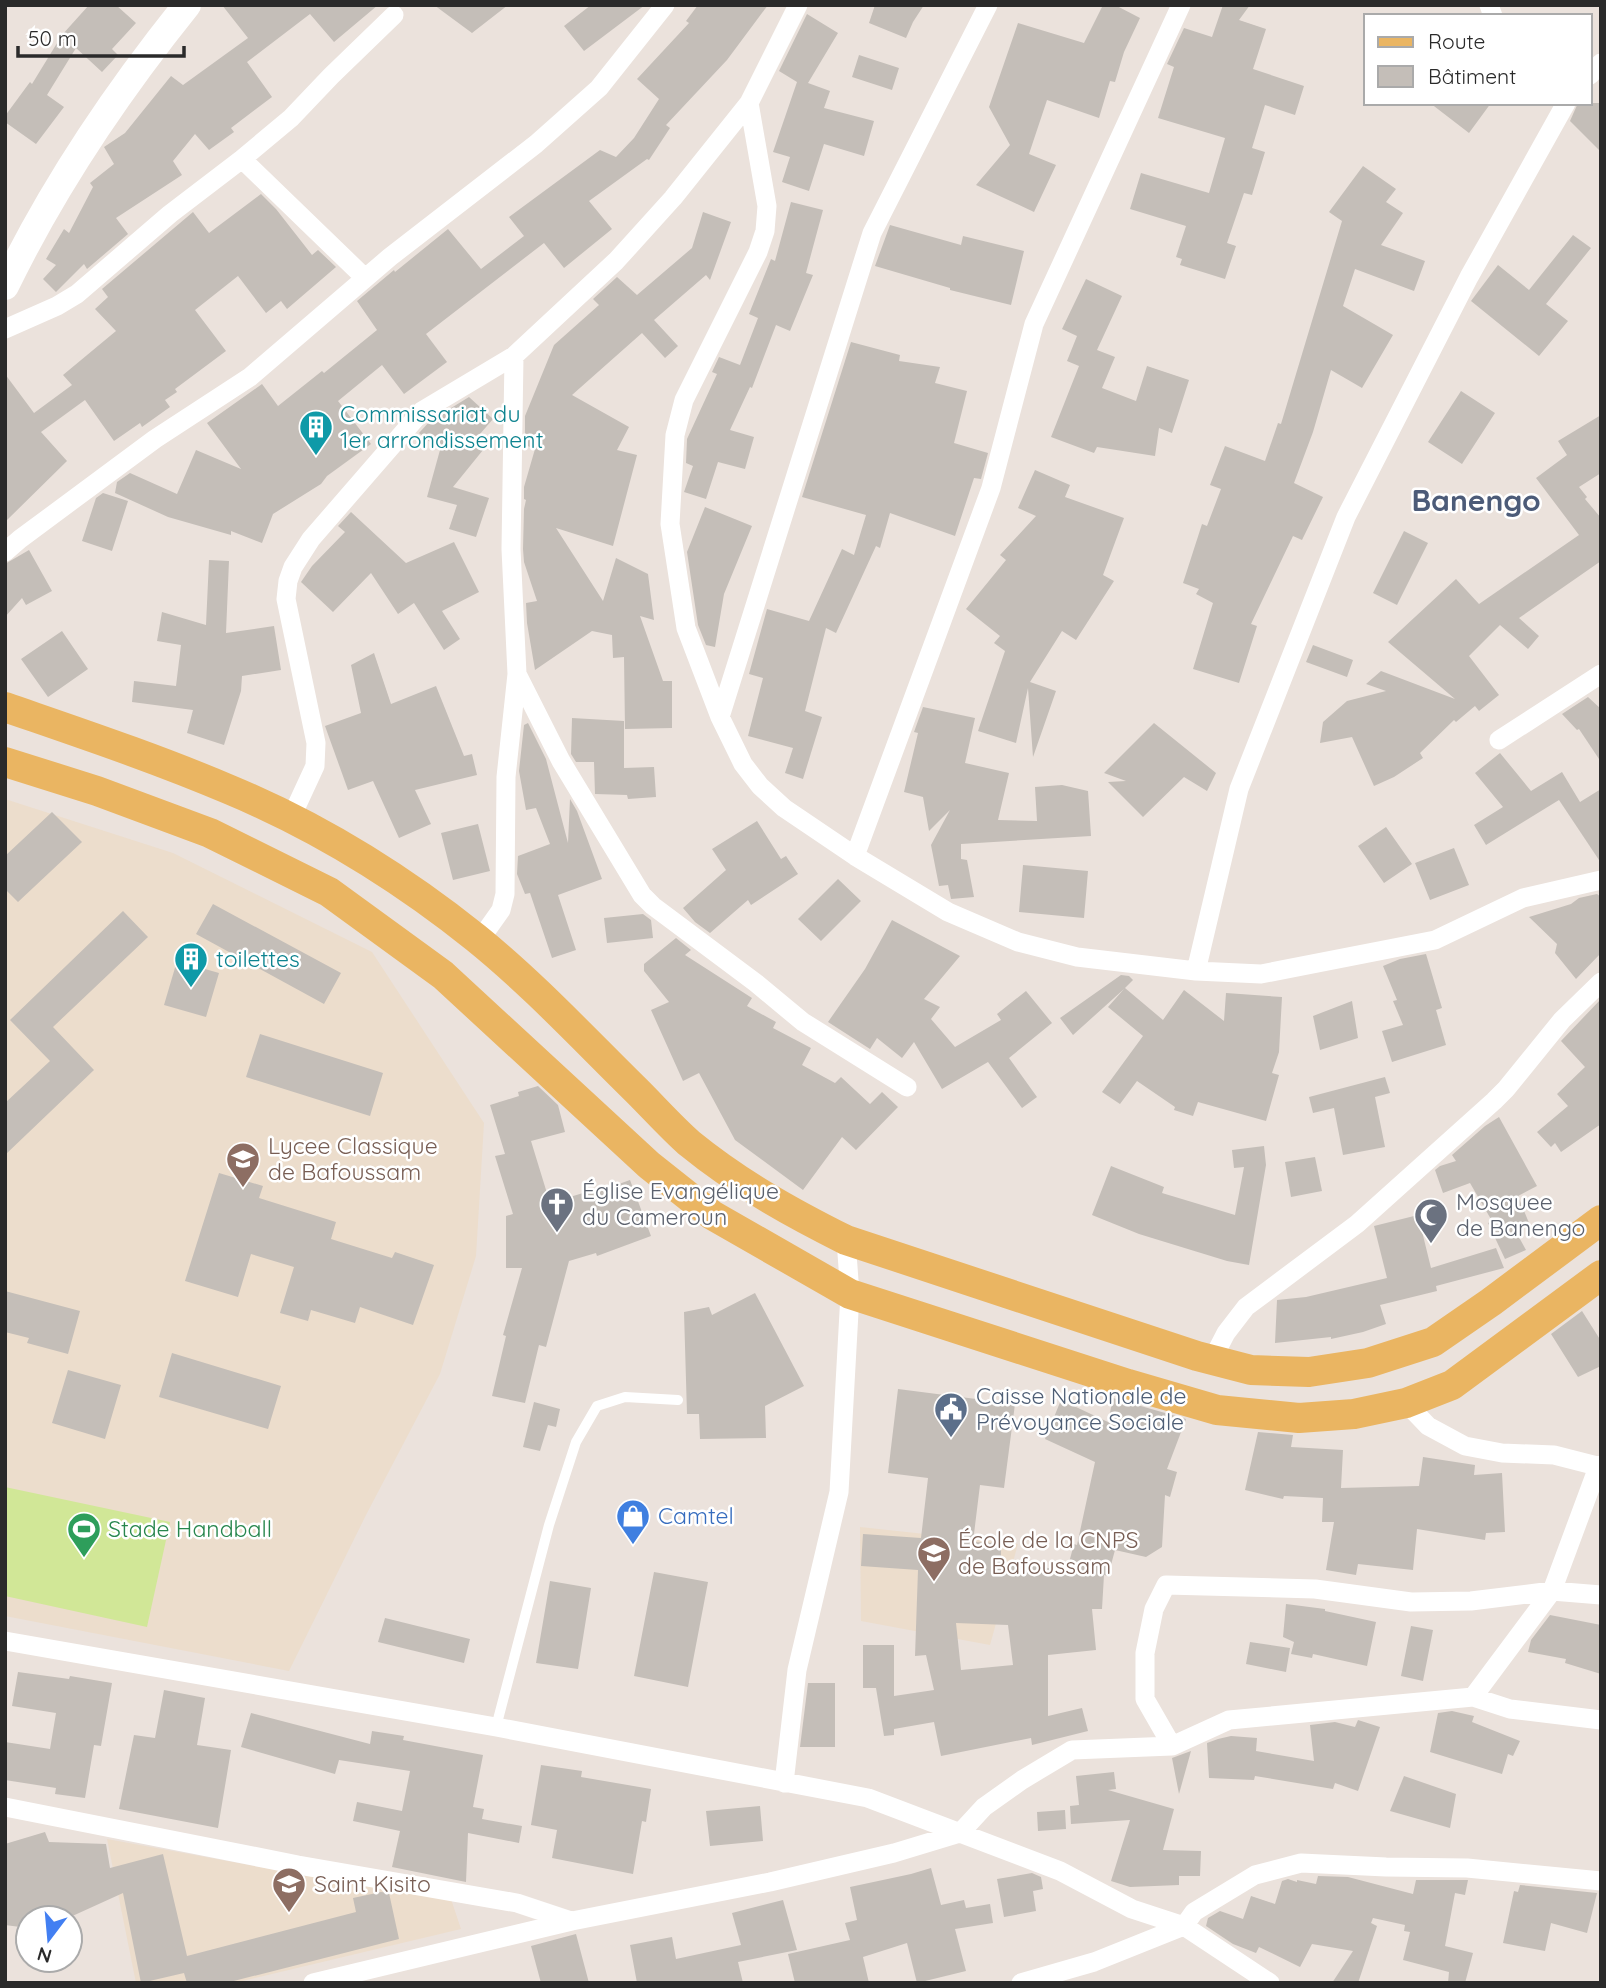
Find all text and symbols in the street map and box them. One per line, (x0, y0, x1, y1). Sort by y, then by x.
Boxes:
scale bar (18, 14, 184, 58)
legend (1364, 14, 1592, 105)
text: 50 m (28, 25, 77, 51)
text: Route (1428, 28, 1485, 54)
text: Bâtiment (1428, 63, 1516, 89)
place label: Commissariat du 1er arrondissement (340, 399, 544, 454)
building icon: Commissariat du 1er arrondissement (297, 408, 335, 457)
district label: Banengo (1411, 481, 1541, 519)
building icon: toilettes (172, 940, 210, 989)
place label: toilettes (216, 944, 300, 973)
place label: Lycee Classique de Bafoussam (268, 1131, 438, 1186)
school or university icon: Lycee Classique de Bafoussam (224, 1140, 262, 1189)
place label: Église Evangélique du Cameroun (582, 1176, 779, 1231)
church icon: Église Evangélique du Cameroun (538, 1185, 576, 1234)
place label: Mosquee de Banengo (1456, 1187, 1586, 1242)
mosque icon: Mosquee de Banengo (1412, 1196, 1450, 1245)
place label: Caisse Nationale de Prévoyance Sociale (976, 1381, 1187, 1436)
public building icon: Caisse Nationale de Prévoyance Sociale (932, 1390, 970, 1439)
shop icon: Camtel (614, 1497, 652, 1546)
place label: Camtel (658, 1501, 734, 1530)
sports icon: Stade Handball (65, 1510, 103, 1559)
place label: Stade Handball (108, 1514, 272, 1543)
place label: École de la CNPS de Bafoussam (958, 1525, 1138, 1580)
school or university icon: École de la CNPS de Bafoussam (915, 1534, 953, 1583)
school or university icon: Saint Kisito (270, 1865, 308, 1914)
place label: Saint Kisito (314, 1869, 431, 1898)
north arrow (14, 1904, 84, 1974)
text: N (34, 1942, 54, 1969)

